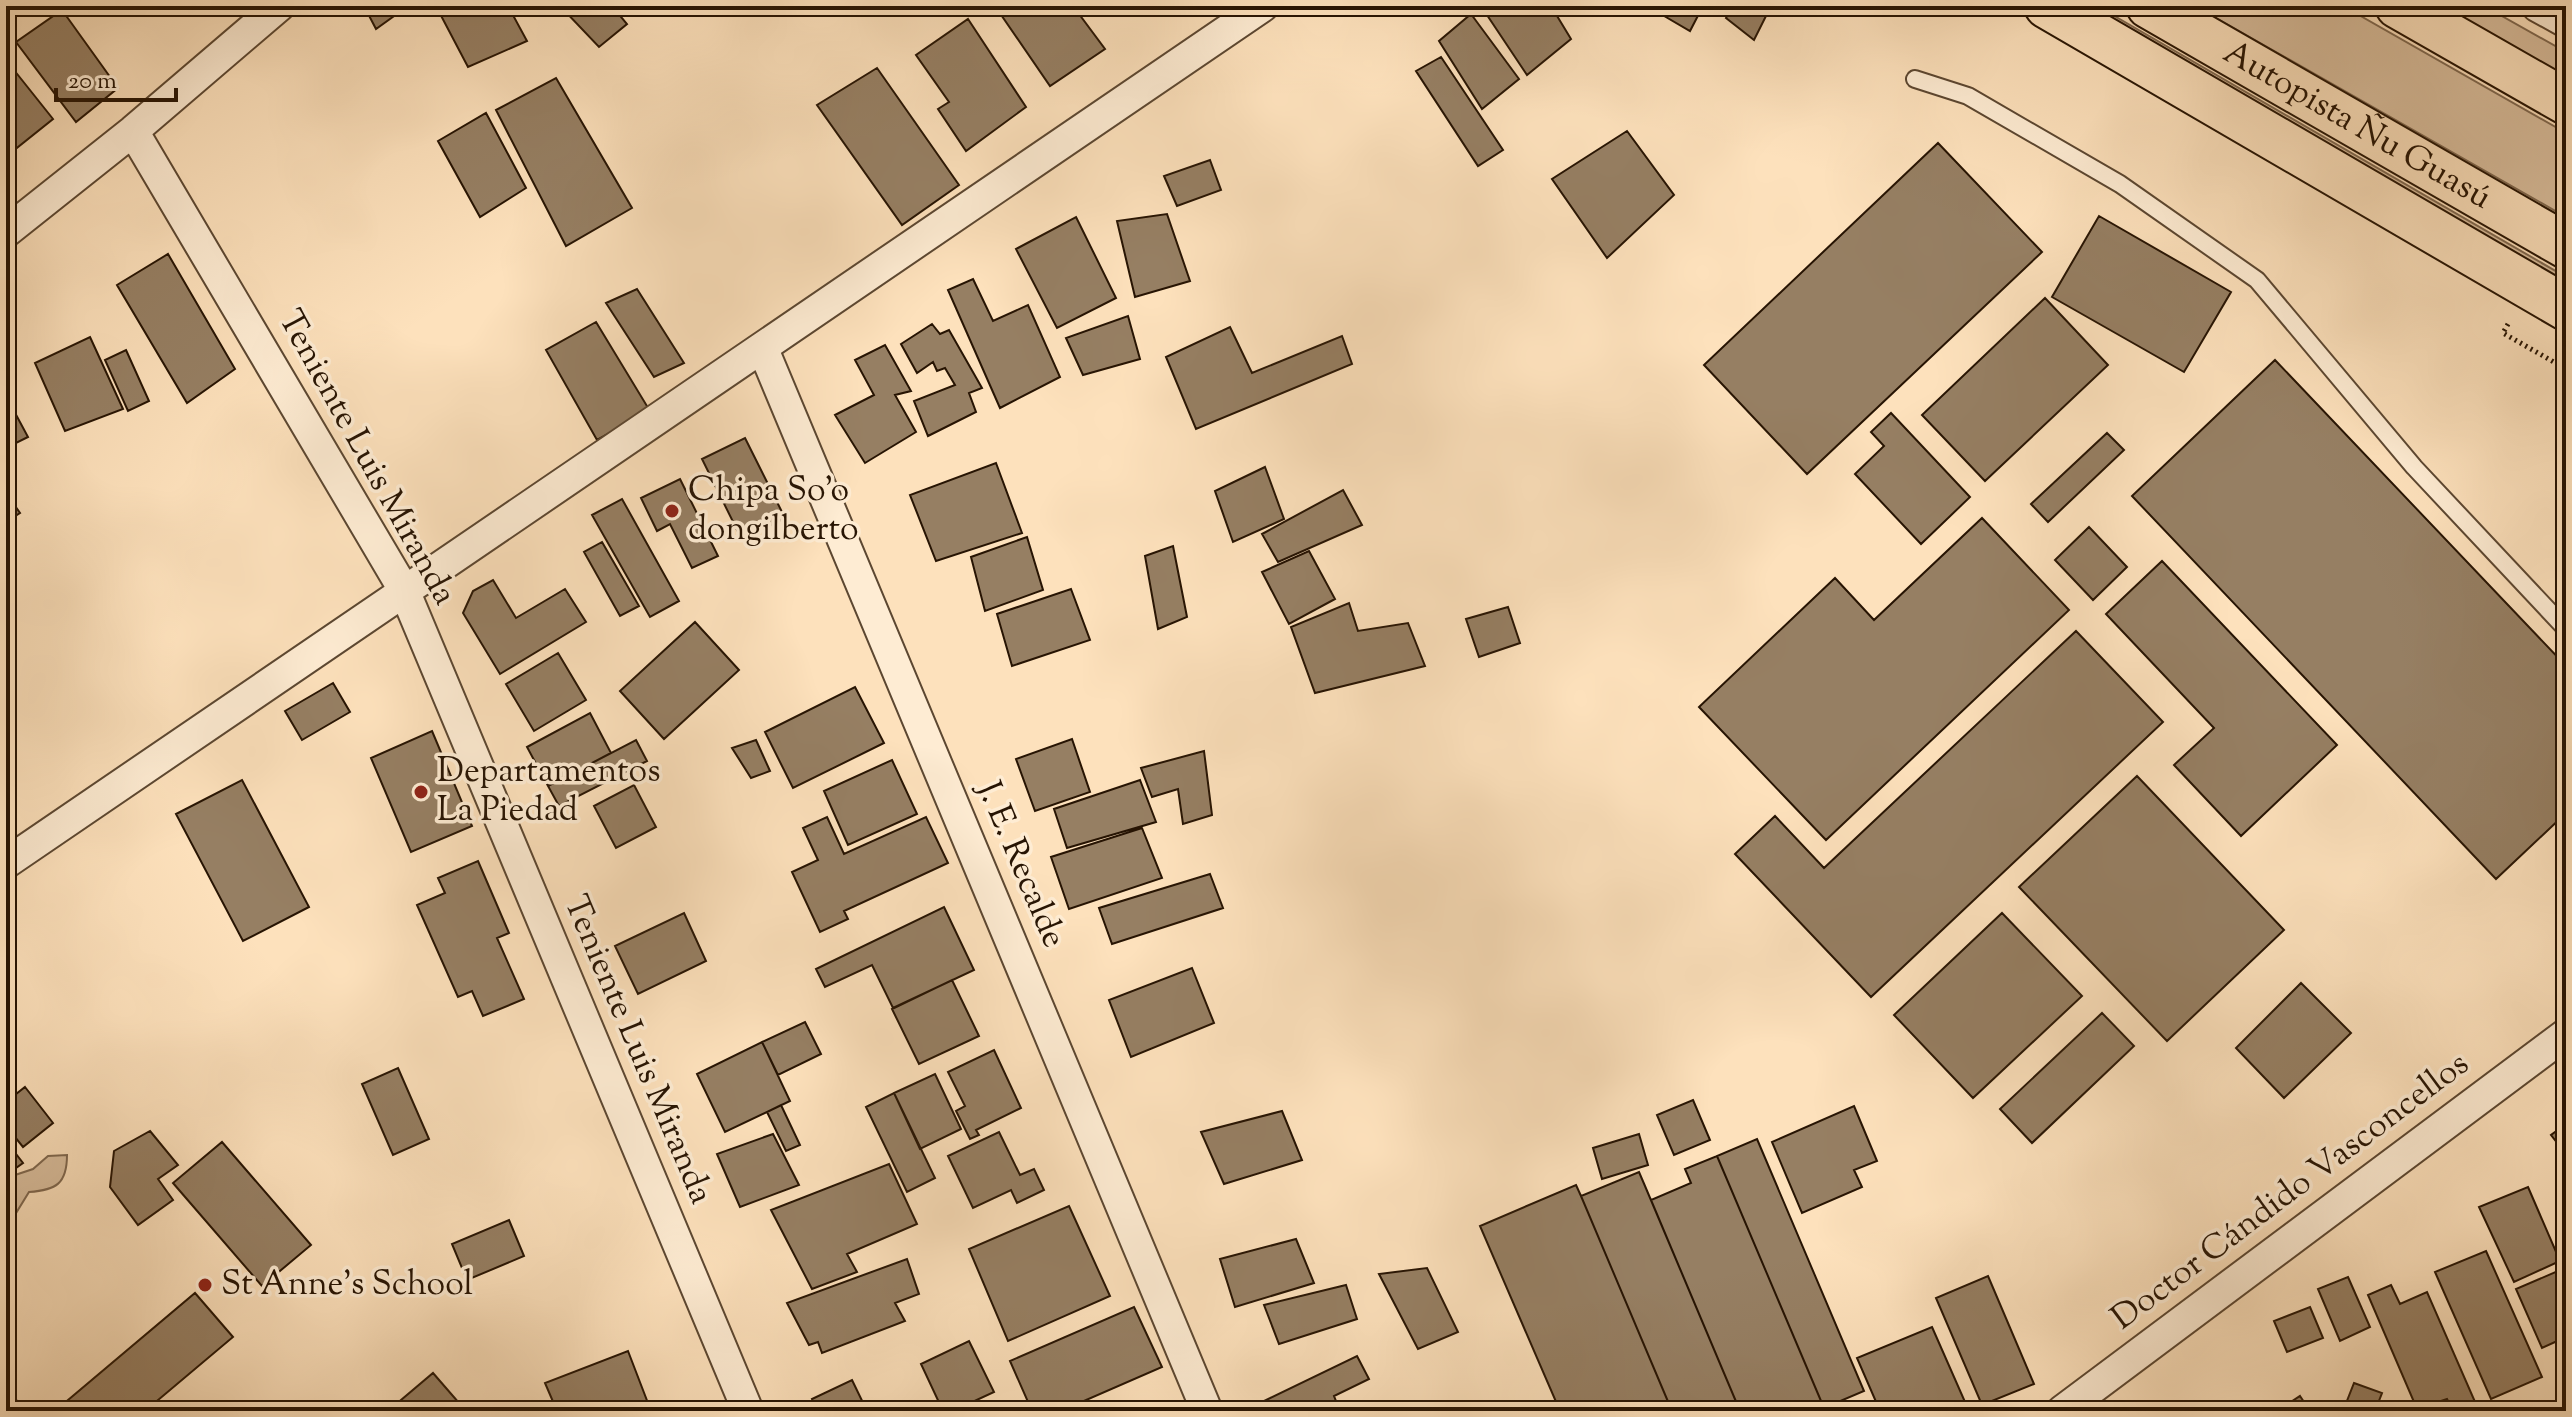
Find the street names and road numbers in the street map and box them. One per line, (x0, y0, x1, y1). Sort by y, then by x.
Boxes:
street label: Autopista Ñu Guasú (2214, 29, 2500, 222)
street label: Teniente Luis Miranda (264, 301, 468, 615)
street label: J. E. Recalde (962, 772, 1077, 956)
street label: Teniente Luis Miranda (550, 888, 724, 1212)
street label: Doctor Cándido Vasconcellos (2102, 1041, 2480, 1343)

